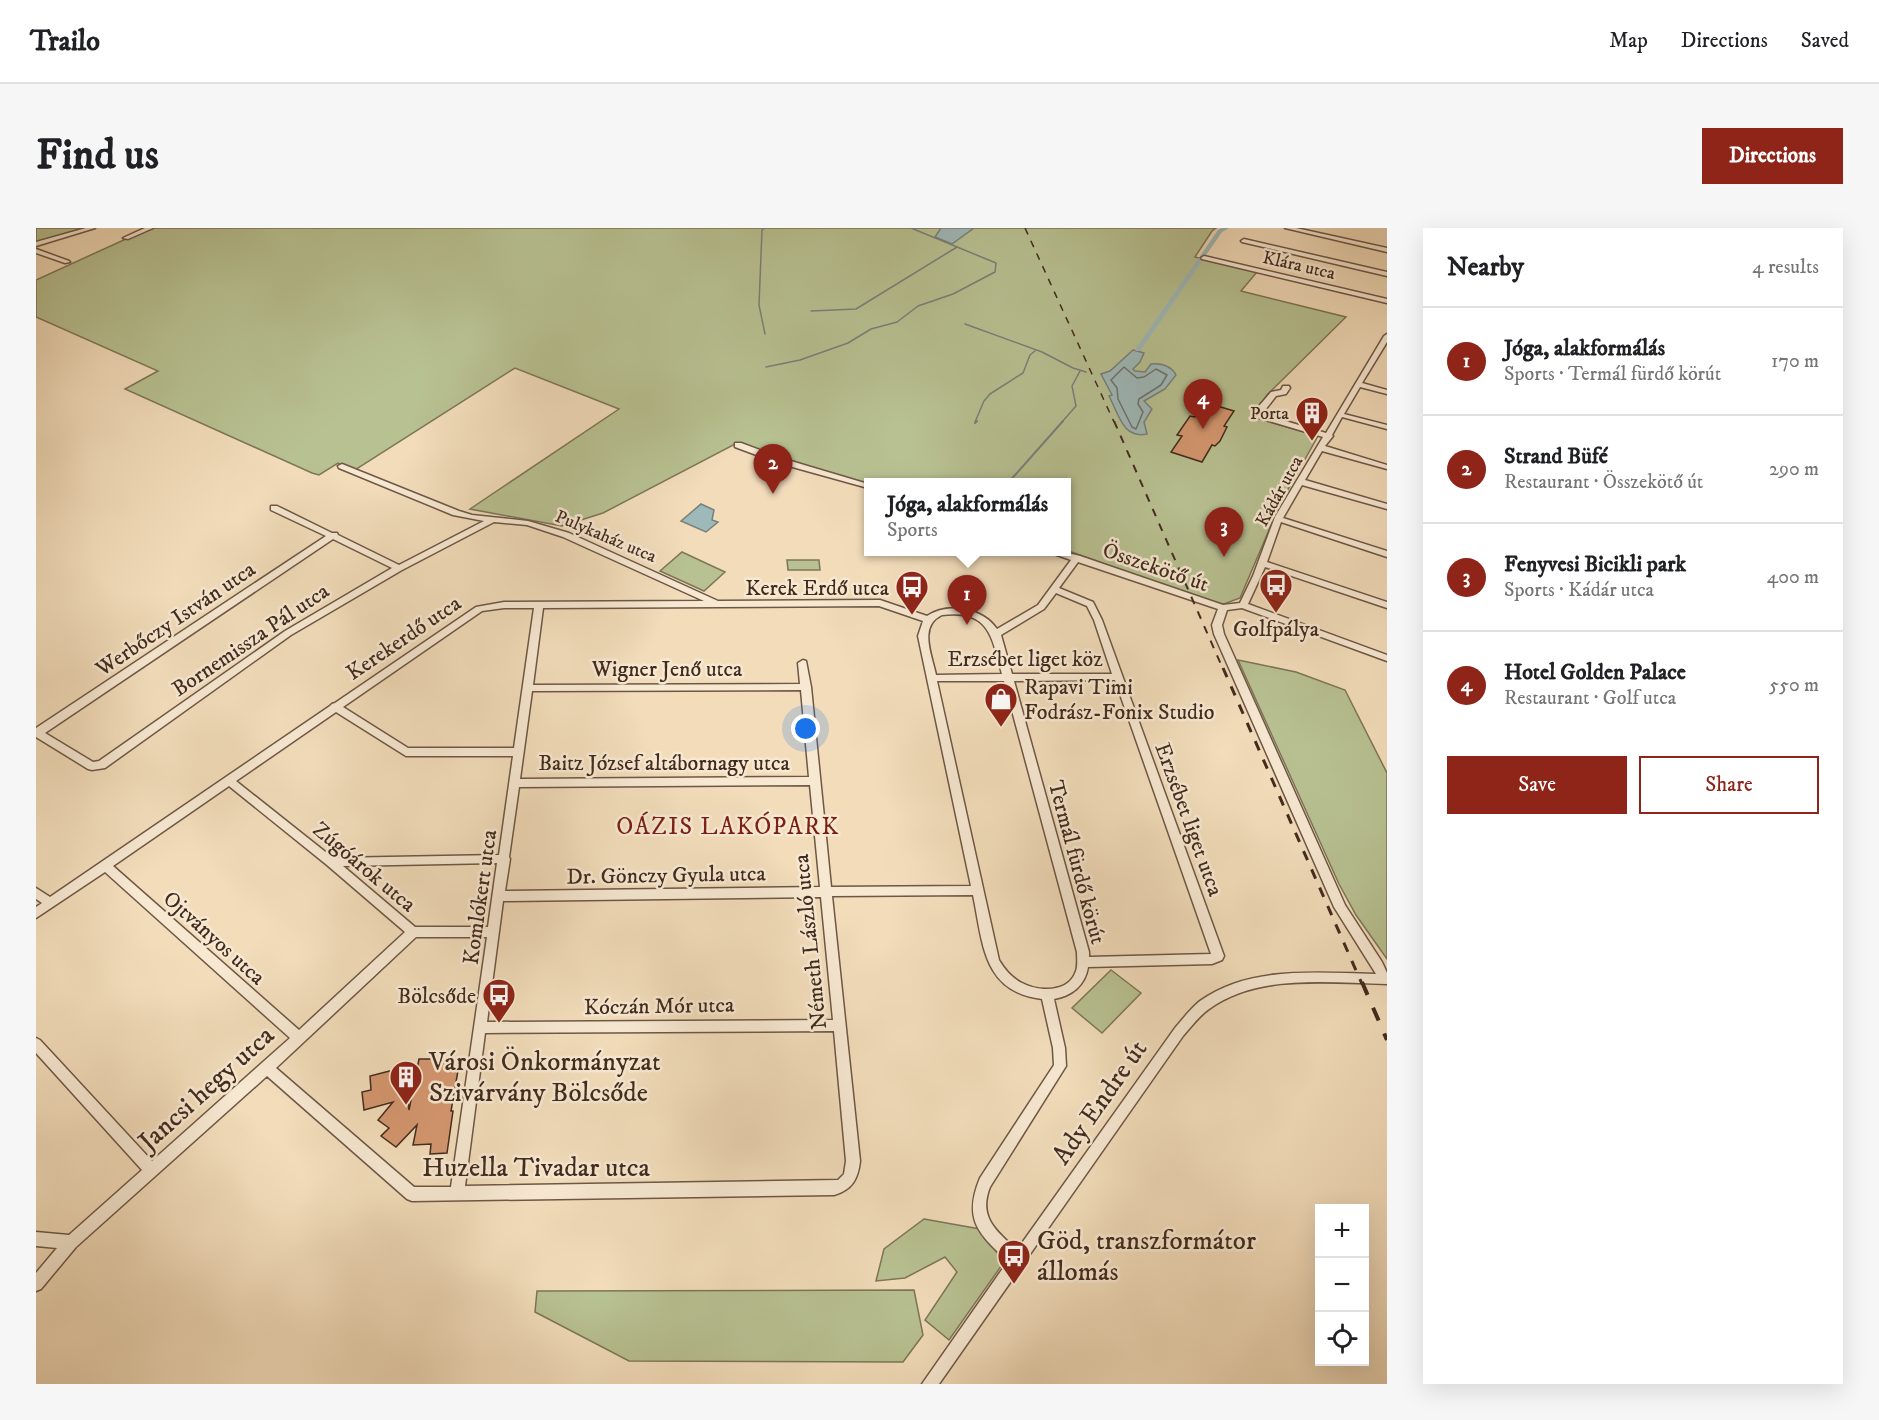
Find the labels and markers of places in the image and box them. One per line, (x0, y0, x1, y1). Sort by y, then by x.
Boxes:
pin: 4 (1184, 380, 1222, 429)
building icon: Porta (1294, 395, 1330, 442)
place label: Porta (1250, 403, 1289, 425)
pin: 2 (754, 444, 792, 494)
pin: 3 (1204, 508, 1244, 557)
bus stop icon: Golfpálya (1258, 567, 1294, 614)
bus stop icon: Kerek Erdő utca (894, 569, 930, 616)
place label: Kerek Erdő utca (745, 575, 890, 602)
pin: 1 (948, 576, 986, 625)
place label: Golfpálya (1233, 616, 1320, 643)
place label: Rapavi Timi Fodrász-Fonix Studio (1024, 674, 1214, 726)
shop icon: Rapavi Timi Fodrász-Fonix Studio (983, 681, 1019, 728)
bus stop icon: Bölcsőde (481, 977, 517, 1024)
place label: Bölcsőde (397, 983, 476, 1010)
place label: Városi Önkormányzat Szivárvány Bölcsőde (428, 1045, 661, 1110)
building icon: Városi Önkormányzat Szivárvány Bölcsőde (388, 1059, 424, 1106)
place label: Göd, transzformátor állomás (1037, 1224, 1256, 1289)
bus stop icon: Göd, transzformátor állomás (996, 1238, 1032, 1285)

